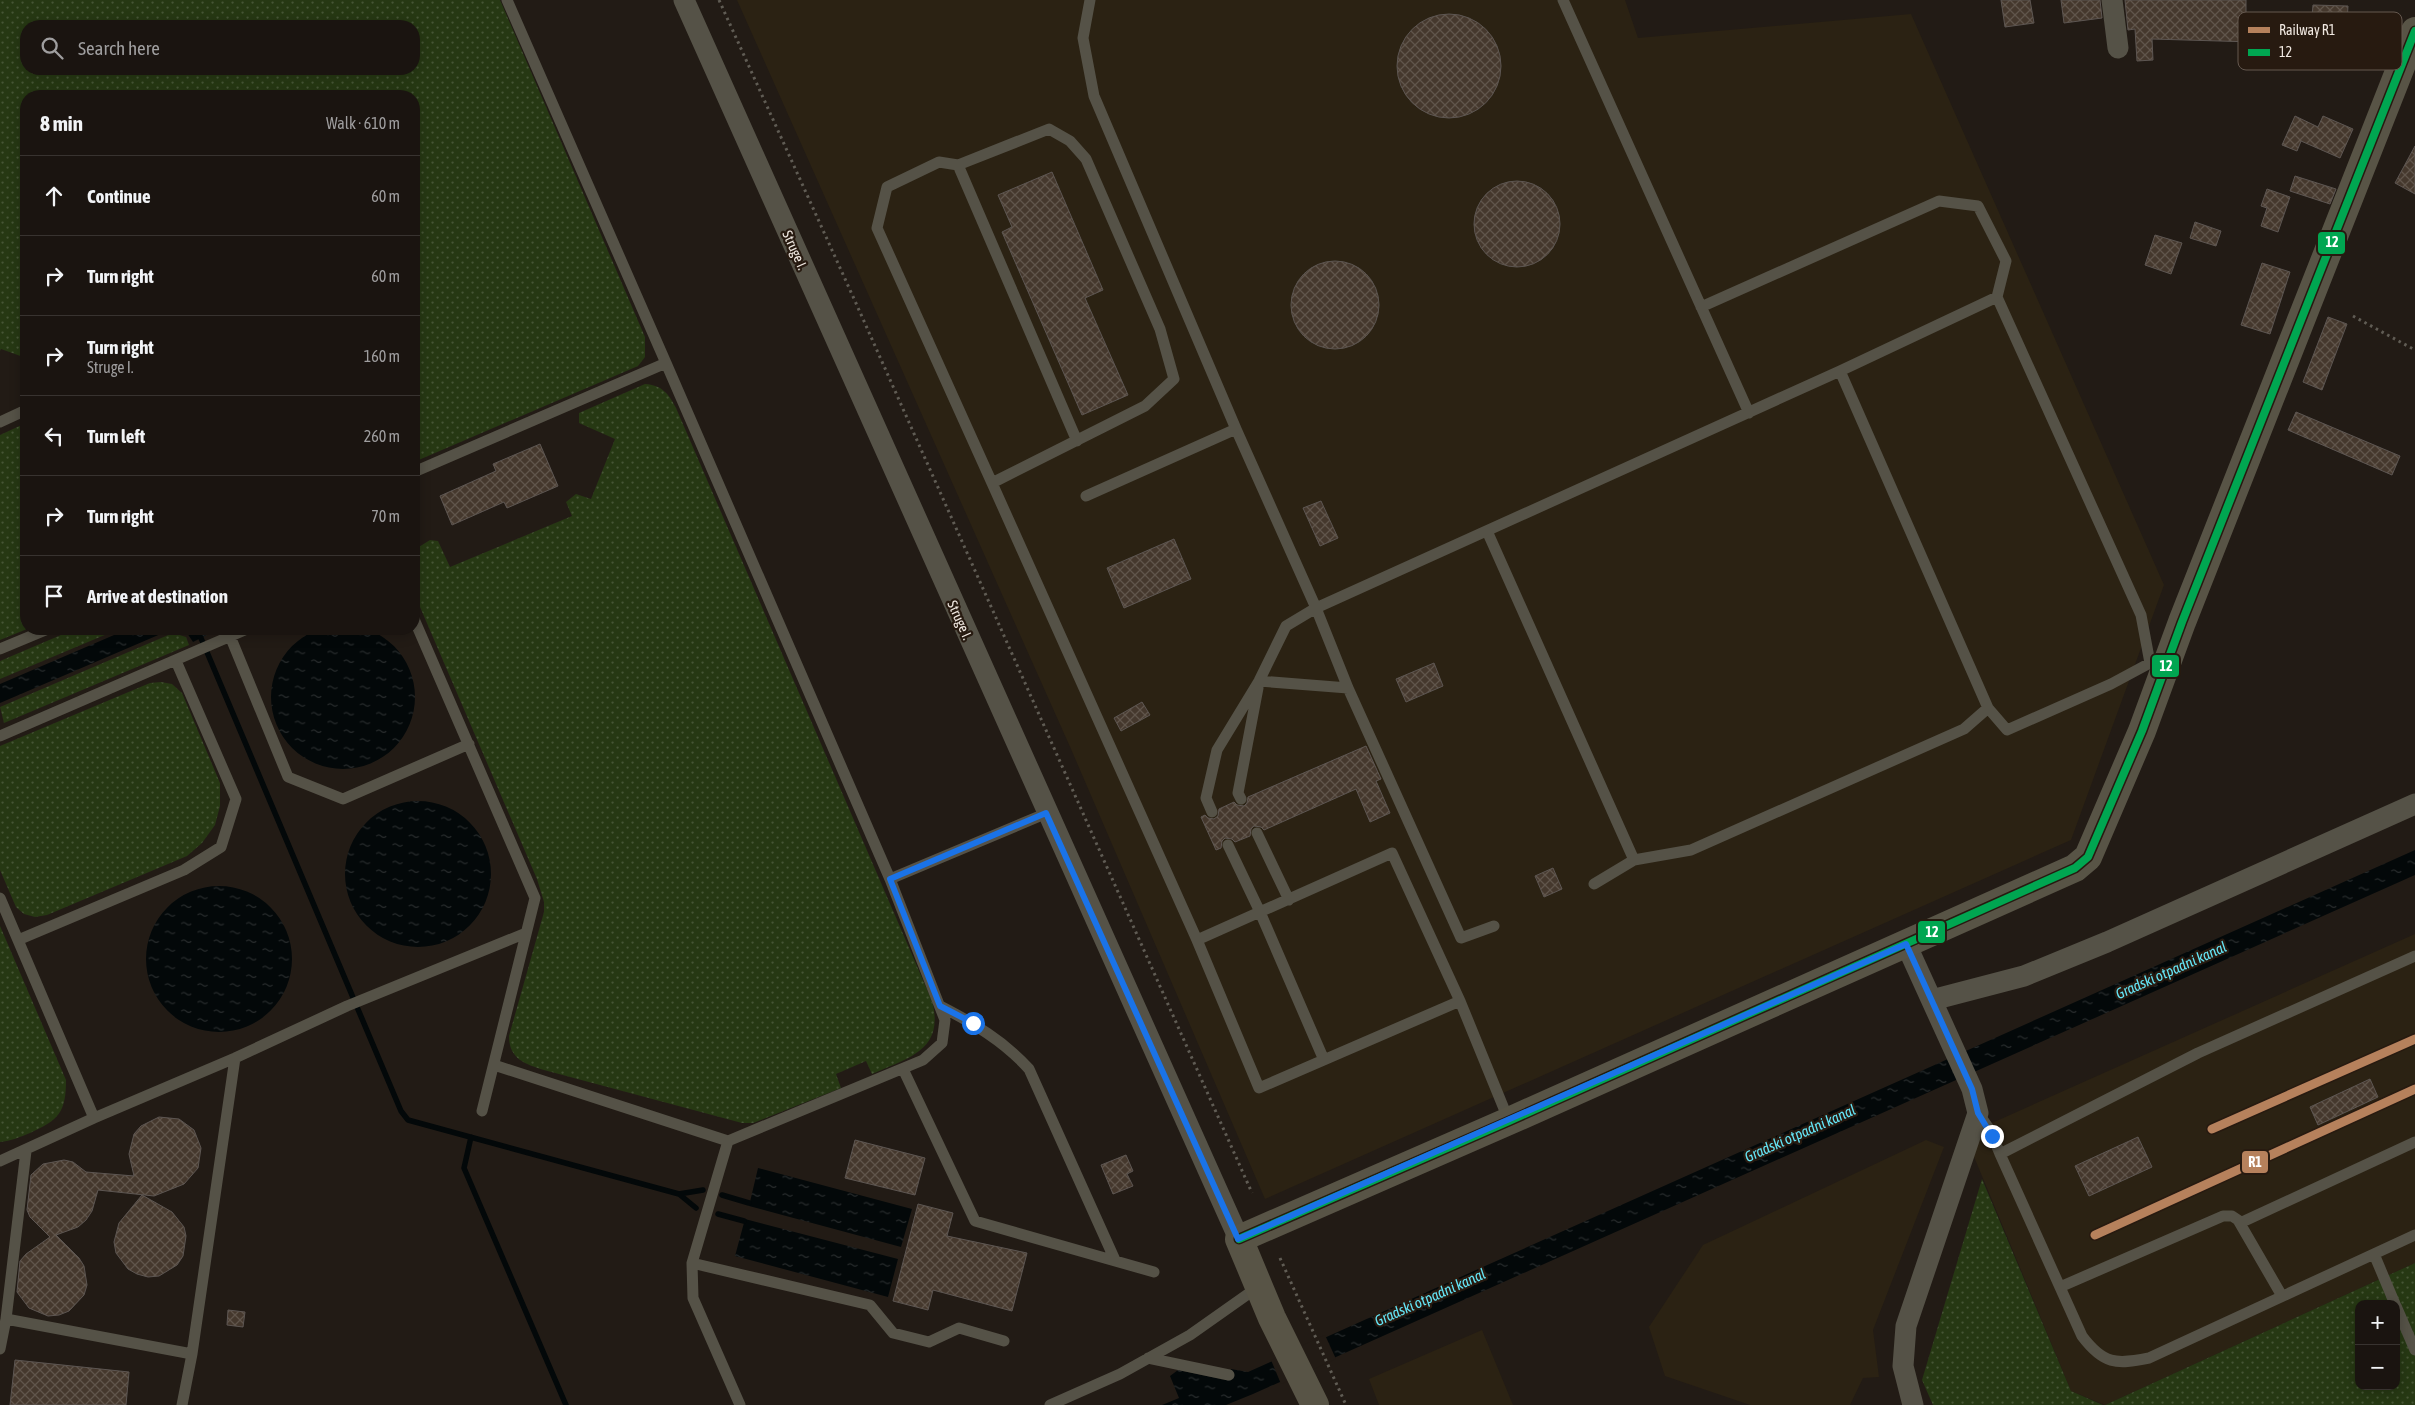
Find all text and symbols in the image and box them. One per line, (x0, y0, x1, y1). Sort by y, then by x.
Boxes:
legend (2238, 12, 2402, 70)
search box (20, 20, 420, 75)
text: Railway R1 (2279, 22, 2335, 38)
icon: search (38, 34, 66, 62)
text: Search here (78, 37, 160, 59)
text: 12 (2279, 44, 2292, 60)
text: 8 min (40, 111, 83, 135)
text: Walk · 610 m (326, 114, 400, 132)
icon: ahead (40, 182, 68, 210)
text: Continue (87, 185, 151, 207)
text: 60 m (371, 187, 400, 205)
street label: Struge I. (779, 228, 811, 272)
line badge: 12 (2317, 231, 2346, 255)
text: 12 (2325, 234, 2339, 250)
icon: right (40, 262, 68, 290)
text: Turn right (87, 265, 154, 287)
text: 60 m (371, 267, 400, 285)
text: Turn right (87, 336, 154, 358)
icon: right (40, 342, 68, 370)
text: 160 m (364, 347, 400, 365)
text: Struge I. (87, 358, 134, 376)
icon: left (40, 422, 68, 450)
text: Turn left (87, 425, 145, 447)
text: 260 m (364, 427, 400, 445)
icon: right (40, 502, 68, 530)
text: Turn right (87, 505, 154, 527)
text: 70 m (371, 507, 400, 525)
icon: arrive (40, 582, 68, 610)
text: Arrive at destination (87, 585, 228, 607)
street label: Struge I. (944, 598, 976, 642)
line badge: 12 (2151, 654, 2180, 678)
text: 12 (2159, 658, 2173, 674)
line badge: 12 (1917, 920, 1946, 944)
text: 12 (1925, 924, 1939, 940)
water label: Gradski otpadni kanal (2113, 938, 2229, 1002)
route start (962, 1012, 985, 1035)
water label: Gradski otpadni kanal (1742, 1101, 1858, 1165)
route end (1981, 1125, 2004, 1148)
line badge: R1 (2241, 1150, 2269, 1174)
text: R1 (2248, 1154, 2262, 1170)
water label: Gradski otpadni kanal (1372, 1265, 1488, 1329)
map controls (2355, 1300, 2400, 1390)
button: + (2355, 1300, 2400, 1345)
button: − (2355, 1345, 2400, 1390)

